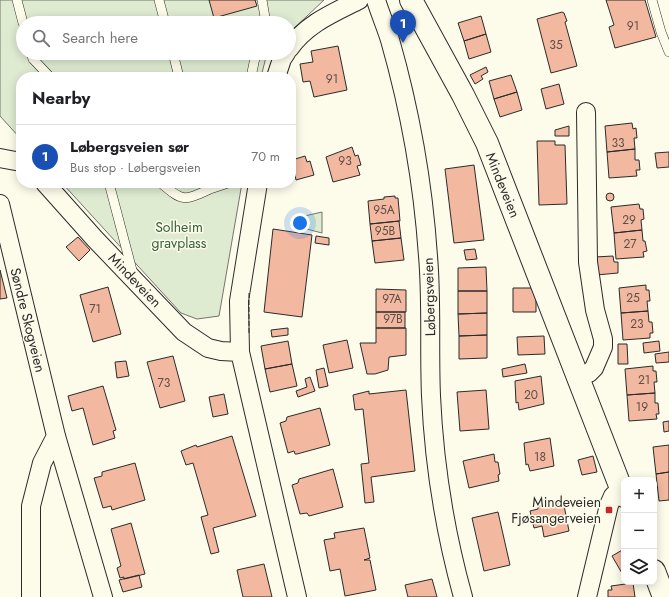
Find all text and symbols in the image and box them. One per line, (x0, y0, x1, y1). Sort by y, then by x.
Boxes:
pin: 1 (390, 10, 416, 43)
search box (16, 16, 296, 60)
house number: 91 (627, 17, 639, 35)
icon: search (30, 27, 52, 49)
text: Search here (62, 27, 138, 49)
house number: 35 (549, 36, 563, 54)
house number: 91 (326, 70, 338, 88)
text: Nearby (32, 86, 90, 110)
house number: 33 (611, 134, 625, 152)
text: Løbergsveien sør (70, 136, 189, 158)
text: 1 (42, 147, 48, 166)
text: 70 m (251, 147, 280, 166)
street label: Mindeveien (481, 149, 525, 221)
house number: 93 (338, 152, 352, 170)
text: Bus stop · Løbergsveien (70, 158, 201, 177)
house number: 95A (373, 201, 395, 219)
house number: 29 (622, 211, 636, 229)
your location (290, 213, 310, 233)
park label: Solheim gravplass (152, 217, 207, 253)
house number: 95B (375, 222, 395, 240)
house number: 27 (623, 235, 637, 253)
street label: Mindeveien (104, 248, 166, 312)
street label: Løbergsveien (418, 257, 440, 337)
street label: Søndre Skogveien (5, 266, 51, 374)
house number: 25 (626, 289, 640, 307)
house number: 97A (382, 290, 402, 308)
house number: 71 (89, 300, 101, 318)
house number: 97B (383, 310, 403, 328)
house number: 23 (630, 315, 644, 333)
house number: 21 (638, 371, 650, 389)
house number: 73 (158, 374, 171, 392)
house number: 20 (524, 386, 538, 404)
house number: 19 (636, 398, 648, 416)
house number: 18 (534, 448, 546, 466)
map controls (621, 477, 657, 585)
button: + (621, 477, 657, 513)
place label: Mindeveien Fjøsangerveien (511, 492, 601, 528)
marker: Mindeveien Fjøsangerveien (604, 505, 614, 515)
button: − (621, 513, 657, 549)
button: layers (621, 549, 657, 585)

